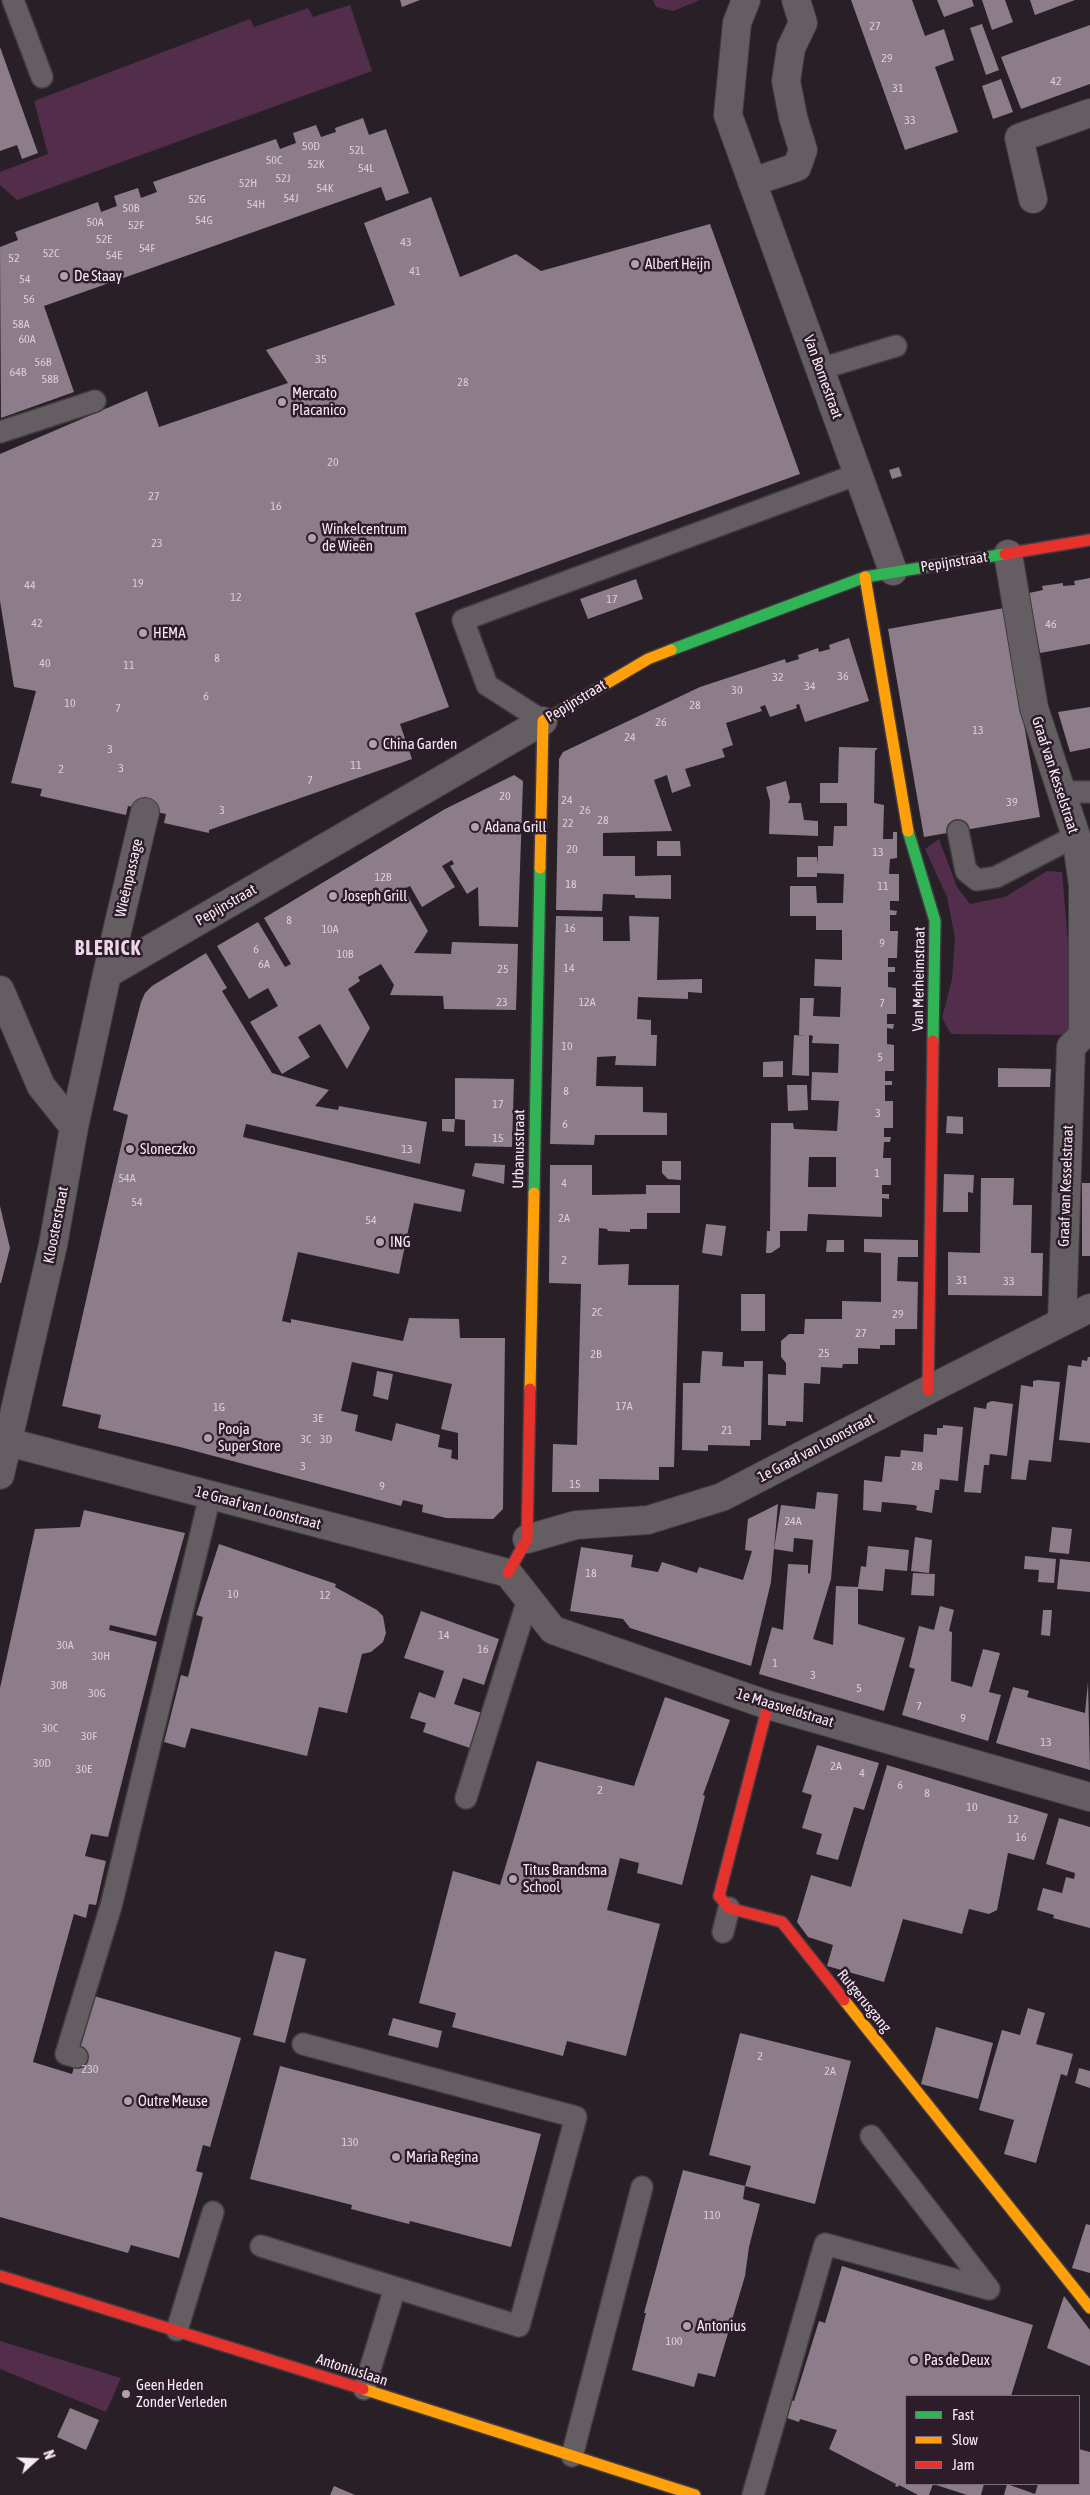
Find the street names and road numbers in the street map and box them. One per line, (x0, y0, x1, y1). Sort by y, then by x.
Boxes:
street label: Van Bornestraat (800, 333, 846, 421)
street label: Pepijnstraat (919, 548, 989, 576)
street label: Pepijnstraat (543, 676, 609, 726)
street label: Graaf van Kesselstraat (1028, 714, 1082, 836)
street label: Wieënpassage (111, 837, 147, 919)
street label: Pepijnstraat (192, 880, 260, 930)
street label: Van Merheimstraat (909, 926, 929, 1032)
street label: Urbanusstraat (509, 1109, 529, 1189)
street label: Graaf van Kesselstraat (1055, 1125, 1077, 1247)
street label: Kloosterstraat (40, 1185, 72, 1265)
street label: 1e Graaf van Loonstraat (755, 1410, 877, 1486)
street label: 1e Graaf van Loonstraat (193, 1483, 323, 1533)
street label: 1e Maasveldstraat (734, 1685, 836, 1731)
street label: Rutgerusgang (833, 1966, 895, 2036)
street label: Antoniuslaan (314, 2350, 390, 2390)

